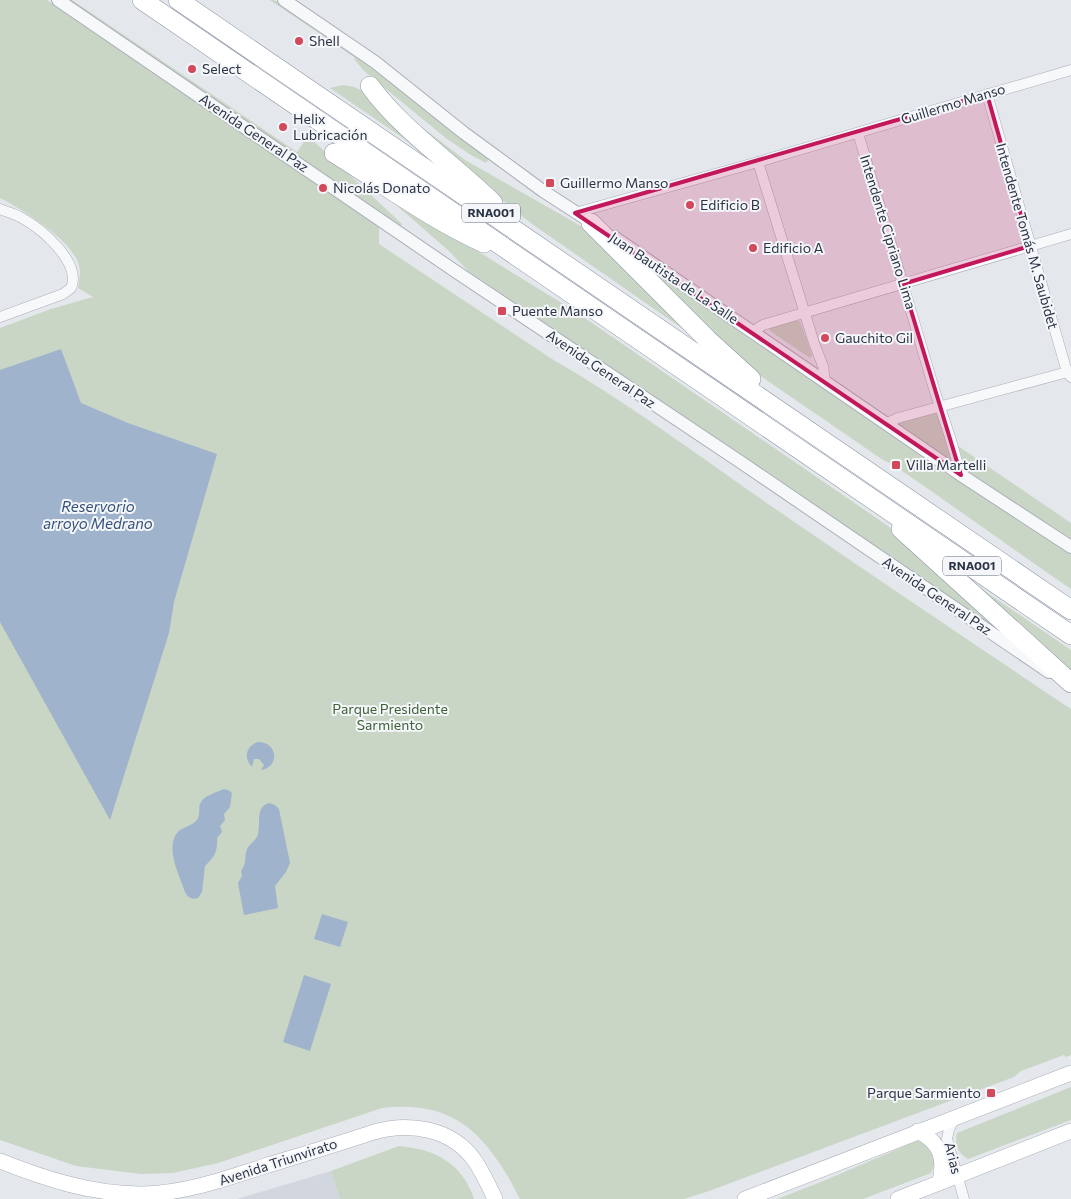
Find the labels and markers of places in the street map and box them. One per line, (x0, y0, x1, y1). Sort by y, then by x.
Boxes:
place label: Shell (309, 32, 340, 49)
marker: Shell (293, 35, 305, 47)
place label: Select (202, 60, 241, 77)
marker: Select (186, 63, 198, 75)
place label: Helix Lubricación (293, 110, 367, 143)
marker: Helix Lubricación (277, 121, 289, 133)
place label: Guillermo Manso (560, 174, 668, 191)
marker: Guillermo Manso (544, 177, 556, 189)
place label: Nicolás Donato (333, 179, 430, 196)
marker: Nicolás Donato (317, 182, 329, 194)
place label: Edificio B (700, 196, 760, 213)
marker: Edificio B (684, 199, 696, 211)
place label: Edificio A (763, 239, 824, 256)
marker: Edificio A (747, 242, 759, 254)
place label: Puente Manso (512, 302, 603, 319)
marker: Puente Manso (496, 305, 508, 317)
place label: Gauchito Gil (835, 329, 913, 346)
marker: Gauchito Gil (819, 332, 831, 344)
place label: Villa Martelli (906, 456, 986, 473)
marker: Villa Martelli (890, 459, 902, 471)
place label: Parque Sarmiento (867, 1084, 981, 1101)
marker: Parque Sarmiento (985, 1087, 997, 1099)

